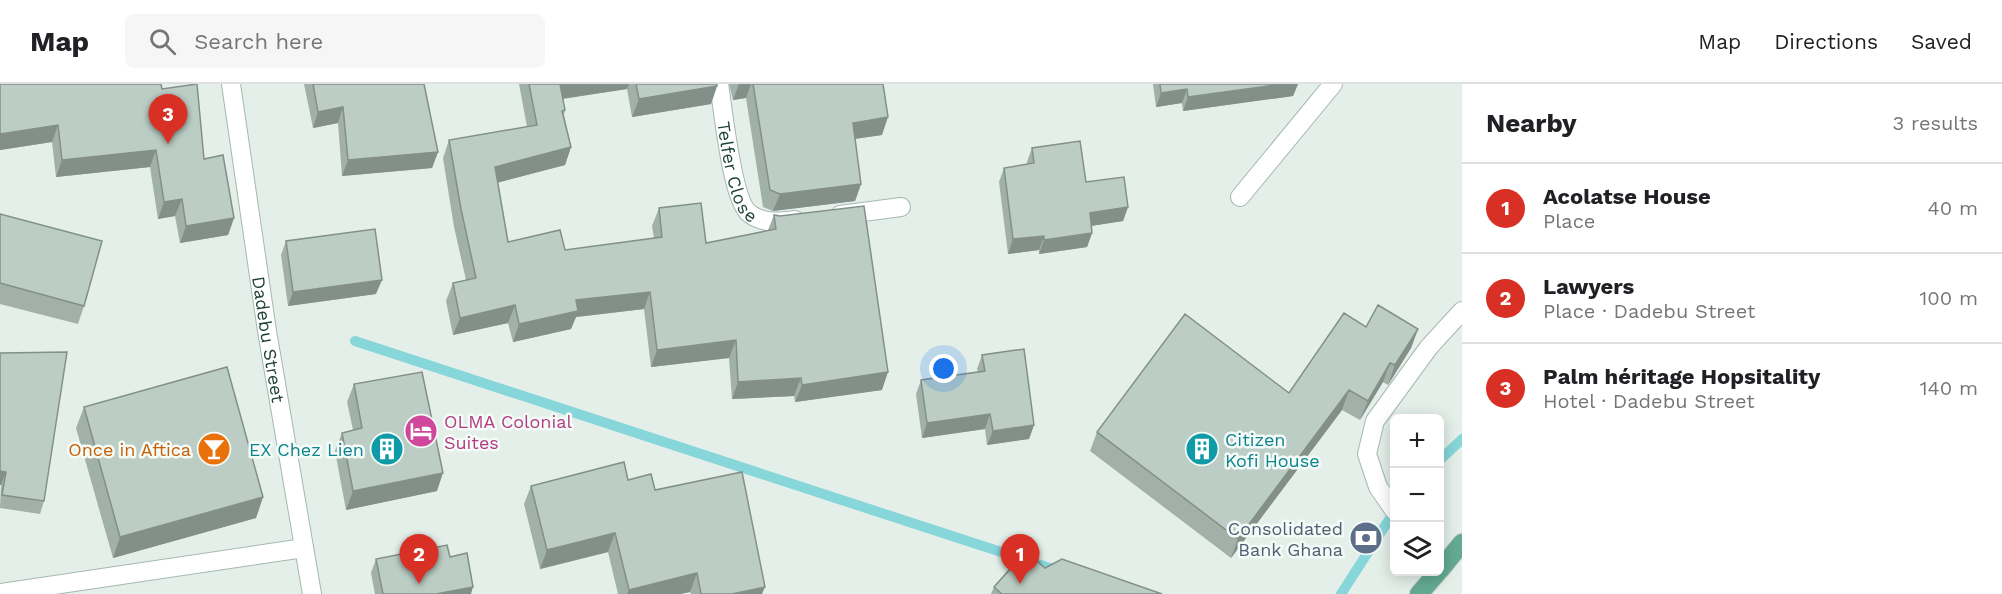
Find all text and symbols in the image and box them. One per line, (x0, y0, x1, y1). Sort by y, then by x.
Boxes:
search box (125, 14, 545, 68)
text: Map (30, 25, 89, 58)
icon: search (146, 25, 179, 58)
text: Search here (194, 29, 323, 54)
text: Map (1698, 29, 1741, 54)
text: Directions (1774, 29, 1878, 54)
text: Saved (1911, 29, 1972, 54)
pin: 3 (148, 94, 188, 144)
text: Nearby (1486, 108, 1577, 138)
text: 3 results (1893, 111, 1978, 135)
street label: Telfer Close (714, 120, 761, 227)
text: Acolatse House (1543, 184, 1711, 209)
text: 1 (1501, 196, 1510, 220)
text: 40 m (1927, 196, 1978, 220)
text: Place (1543, 209, 1595, 233)
text: Lawyers (1543, 274, 1634, 299)
street label: Dadebu Street (249, 275, 290, 404)
text: 2 (1500, 286, 1511, 310)
text: 100 m (1919, 286, 1978, 310)
text: Place · Dadebu Street (1543, 299, 1755, 323)
your location (929, 354, 958, 383)
text: Palm héritage Hopsitality (1543, 364, 1820, 389)
text: 3 (1500, 376, 1511, 400)
text: 140 m (1920, 376, 1978, 400)
text: Hotel · Dadebu Street (1543, 389, 1755, 413)
place label: OLMA Colonial Suites (444, 411, 572, 453)
hotel icon: OLMA Colonial Suites (403, 413, 439, 449)
map controls (1390, 414, 1444, 576)
button: + (1390, 414, 1444, 468)
place label: Citizen Kofi House (1225, 429, 1320, 471)
bar icon: Once in Aftica (196, 431, 232, 467)
building icon: EX Chez Lien (369, 431, 405, 467)
building icon: Citizen Kofi House (1184, 431, 1220, 467)
place label: Once in Aftica (68, 439, 191, 460)
place label: EX Chez Lien (249, 439, 364, 460)
button: − (1390, 468, 1444, 522)
place label: Consolidated Bank Ghana (1228, 518, 1343, 560)
bank icon: Consolidated Bank Ghana (1348, 520, 1384, 556)
button: layers (1390, 522, 1444, 576)
pin: 2 (400, 534, 438, 584)
pin: 1 (1000, 534, 1040, 584)

